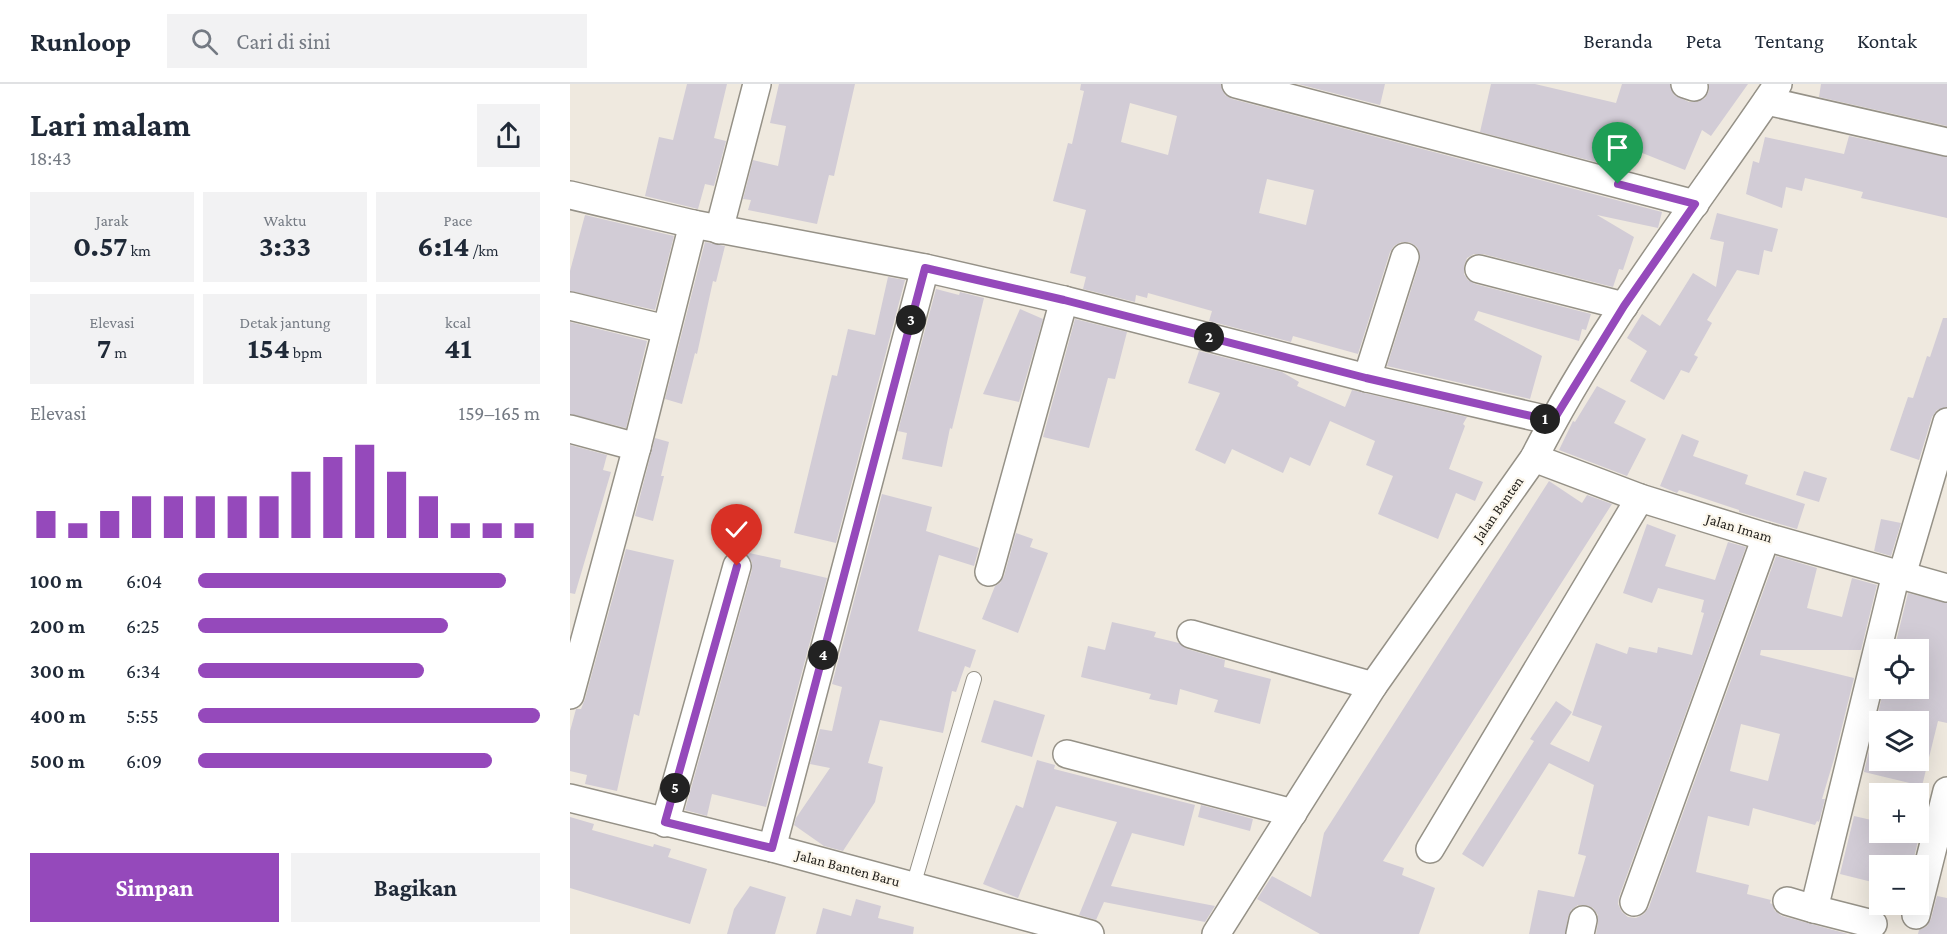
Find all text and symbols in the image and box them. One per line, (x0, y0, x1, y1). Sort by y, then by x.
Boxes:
search box (167, 14, 587, 68)
icon: search (188, 25, 221, 58)
text: Runloop (30, 26, 131, 57)
text: Cari di sini (236, 29, 330, 54)
text: Beranda (1583, 29, 1653, 53)
text: Peta (1686, 29, 1722, 53)
text: Tentang (1755, 29, 1824, 53)
text: Kontak (1857, 29, 1917, 53)
button: share (477, 104, 540, 167)
text: Lari malam (30, 106, 191, 143)
pin (1592, 122, 1643, 184)
icon: arrive (1601, 131, 1634, 164)
text: 18:43 (30, 147, 71, 169)
text: Jarak (96, 212, 128, 229)
text: Waktu (264, 212, 306, 229)
text: Pace (444, 212, 472, 229)
text: 0.57 (73, 229, 127, 262)
text: 3:33 (259, 229, 311, 262)
text: 6:14 (417, 229, 469, 262)
text: km (127, 242, 151, 259)
text: /km (469, 242, 499, 259)
pin: 3 (896, 305, 926, 335)
text: 3 (907, 311, 915, 328)
text: Elevasi (89, 314, 135, 331)
text: Detak jantung (239, 314, 331, 331)
text: kcal (445, 314, 471, 331)
pin: 2 (1194, 322, 1224, 352)
text: 2 (1205, 328, 1213, 345)
text: 7 (97, 331, 111, 364)
text: 154 (248, 331, 290, 364)
text: 41 (444, 331, 472, 364)
text: m (111, 344, 127, 361)
text: bpm (290, 344, 322, 361)
text: Elevasi (30, 402, 86, 424)
text: 159–165 m (459, 402, 540, 424)
pin: 1 (1530, 404, 1560, 434)
text: 1 (1542, 410, 1548, 427)
street label: Jalan Banten (1469, 473, 1527, 547)
pin (711, 504, 762, 566)
street label: Jalan Imam (1702, 510, 1774, 547)
icon: check (720, 513, 753, 546)
text: 100 m (30, 570, 83, 592)
text: 6:04 (126, 570, 162, 592)
text: 200 m (30, 615, 85, 637)
text: 6:25 (126, 615, 160, 637)
map controls (1869, 639, 1929, 915)
button: locate (1869, 639, 1929, 699)
pin: 4 (808, 640, 838, 670)
text: 4 (819, 646, 827, 663)
text: 300 m (30, 660, 85, 682)
text: 6:34 (126, 660, 160, 682)
text: 400 m (30, 705, 86, 727)
text: 5:55 (126, 705, 159, 727)
button: layers (1869, 711, 1929, 771)
text: 500 m (30, 750, 85, 772)
text: 6:09 (126, 750, 162, 772)
pin: 5 (660, 773, 690, 803)
text: 5 (671, 779, 679, 796)
button: + (1869, 783, 1929, 843)
street label: Jalan Banten Baru (792, 846, 902, 891)
button: Simpan (30, 853, 279, 922)
button: Bagikan (291, 853, 540, 922)
button: − (1869, 855, 1929, 915)

